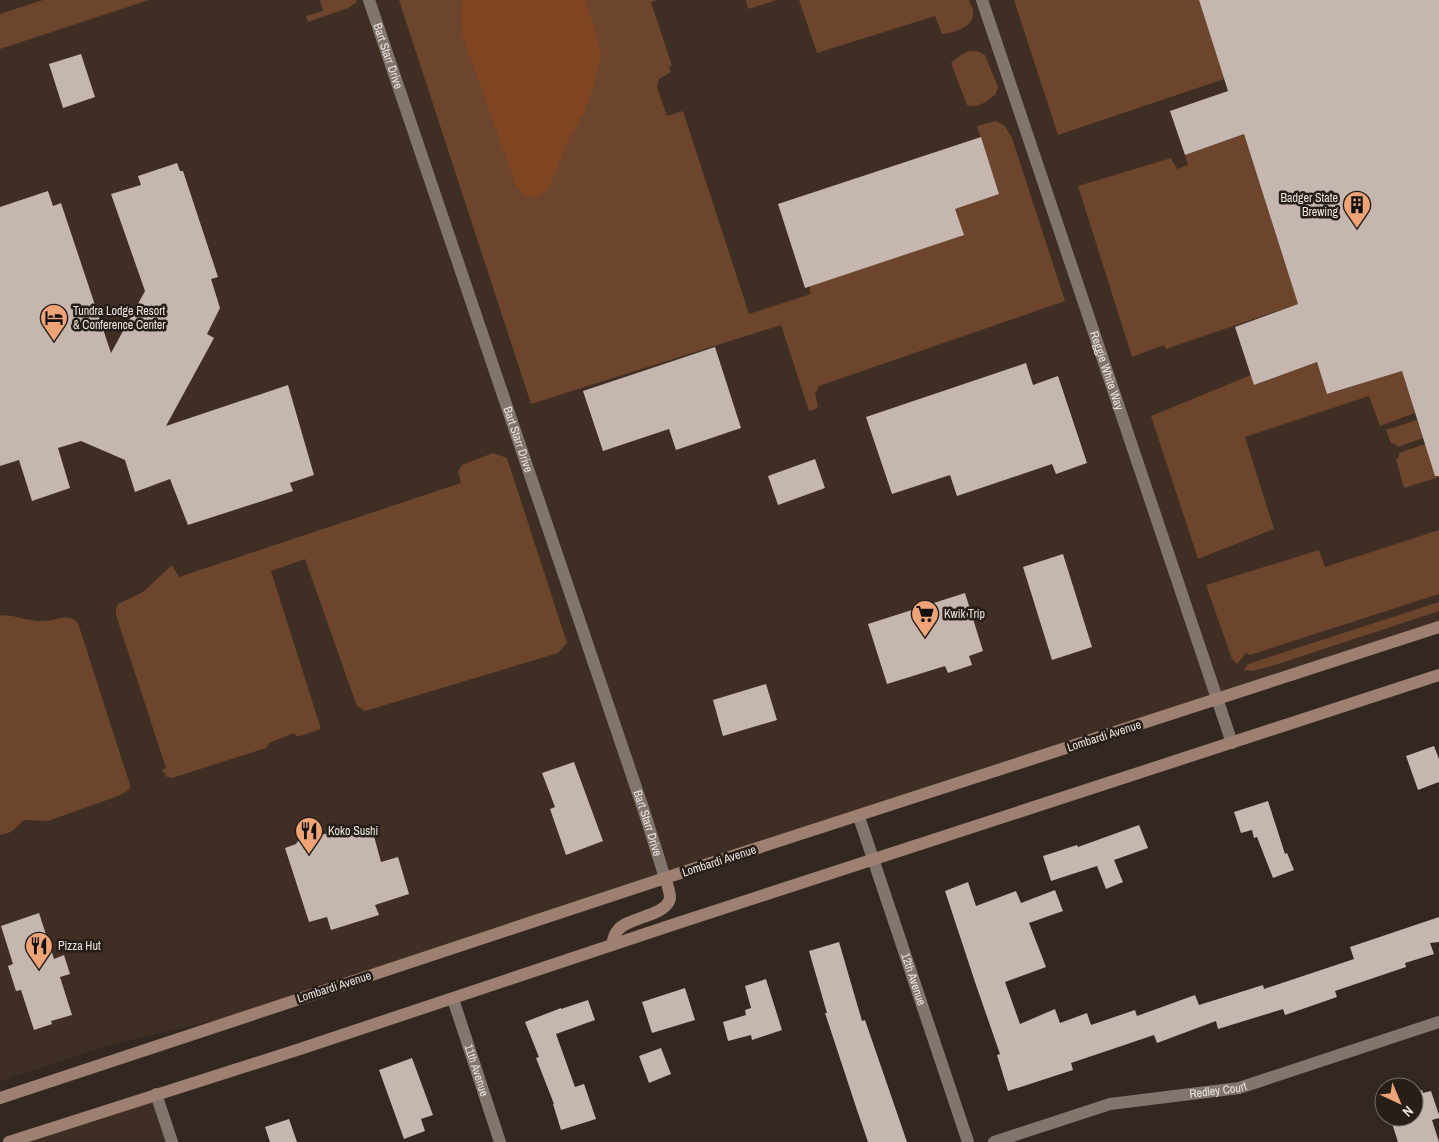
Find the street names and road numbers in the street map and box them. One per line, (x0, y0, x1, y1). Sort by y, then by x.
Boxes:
street label: Bart Starr Drive (369, 21, 407, 91)
street label: Reggie White Way (1086, 329, 1127, 412)
street label: Bart Starr Drive (499, 404, 537, 474)
street label: Lombardi Avenue (1065, 716, 1143, 756)
street label: Bart Starr Drive (629, 788, 666, 858)
street label: Lombardi Avenue (680, 841, 758, 881)
street label: 12th Avenue (897, 951, 930, 1008)
street label: Lombardi Avenue (295, 967, 373, 1007)
street label: 11th Avenue (460, 1042, 492, 1098)
street label: Redley Court (1189, 1078, 1249, 1102)

